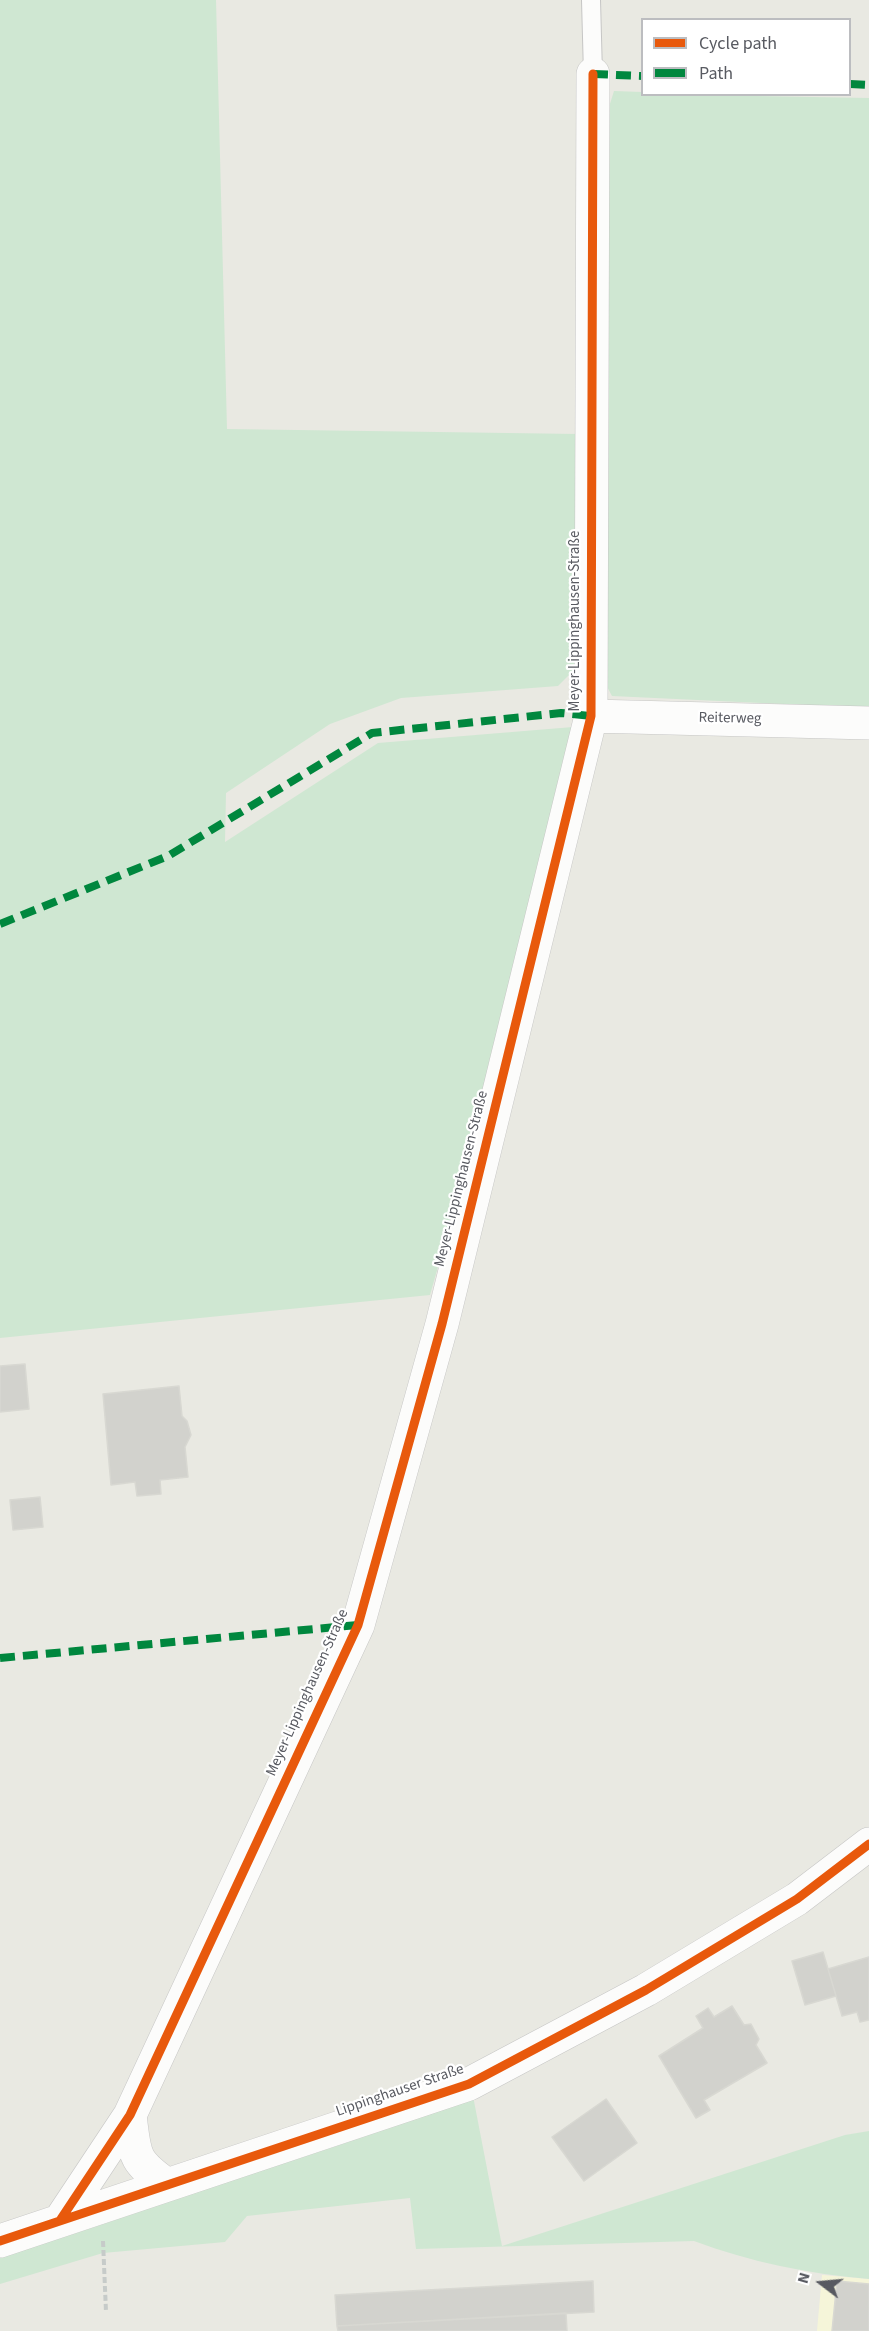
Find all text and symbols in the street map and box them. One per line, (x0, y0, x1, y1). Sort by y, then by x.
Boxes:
legend (641, 18, 851, 96)
text: Cycle path (699, 31, 777, 56)
text: Path (699, 61, 733, 86)
street label: Meyer-Lippinghausen-Straße (567, 531, 585, 711)
street label: Reiterweg (698, 709, 762, 729)
street label: Meyer-Lippinghausen-Straße (431, 1089, 493, 1269)
street label: Meyer-Lippinghausen-Straße (263, 1607, 353, 1779)
street label: Lippinghauser Straße (334, 2061, 466, 2121)
north arrow (791, 2253, 851, 2313)
text: N (792, 2270, 816, 2286)

